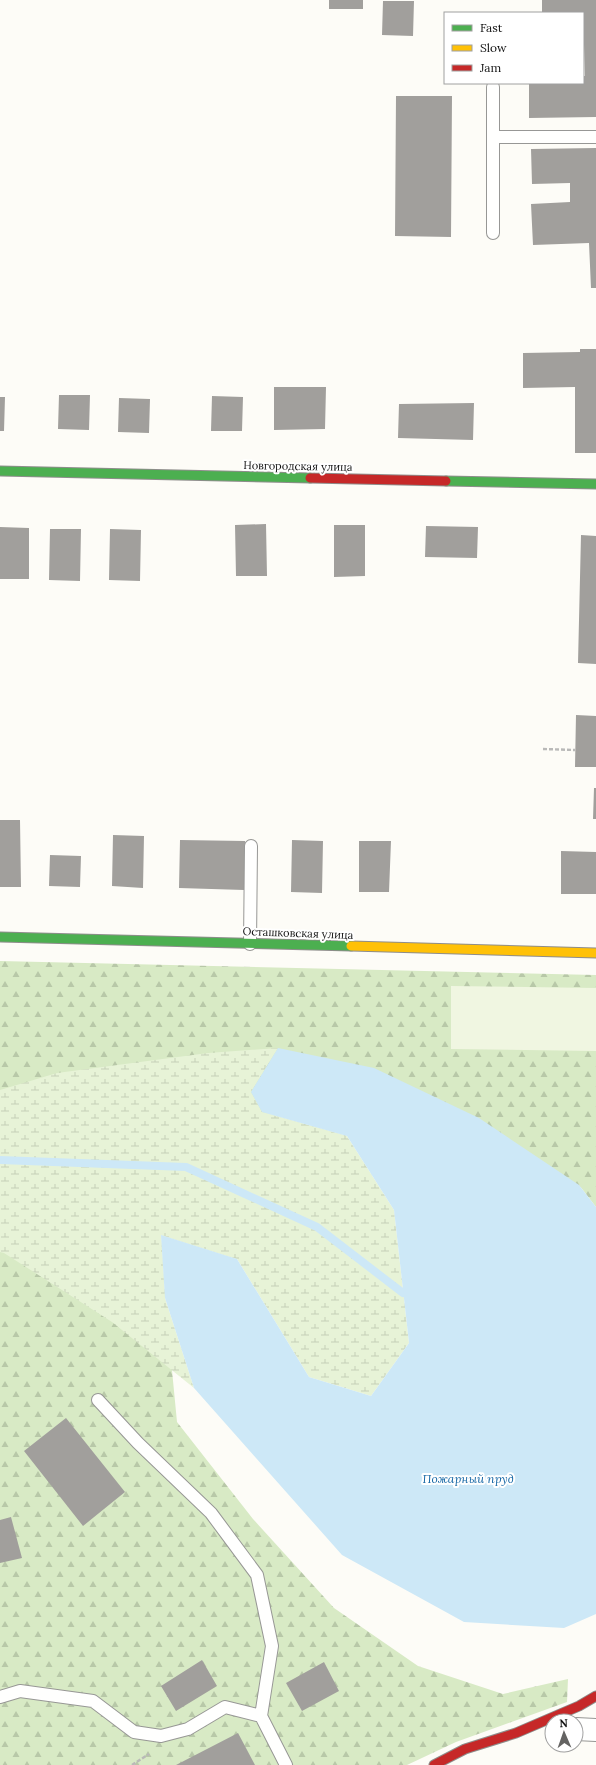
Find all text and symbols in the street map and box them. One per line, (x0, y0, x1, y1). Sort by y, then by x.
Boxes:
legend (444, 12, 584, 84)
text: Fast (480, 20, 503, 35)
text: Slow (480, 40, 507, 55)
text: Jam (479, 60, 501, 75)
street label: Новгородская улица (243, 458, 353, 474)
street label: Осташковская улица (242, 924, 354, 942)
water label: Пожарный пруд (422, 1471, 514, 1486)
north arrow (544, 1713, 584, 1753)
text: N (559, 1716, 569, 1730)

